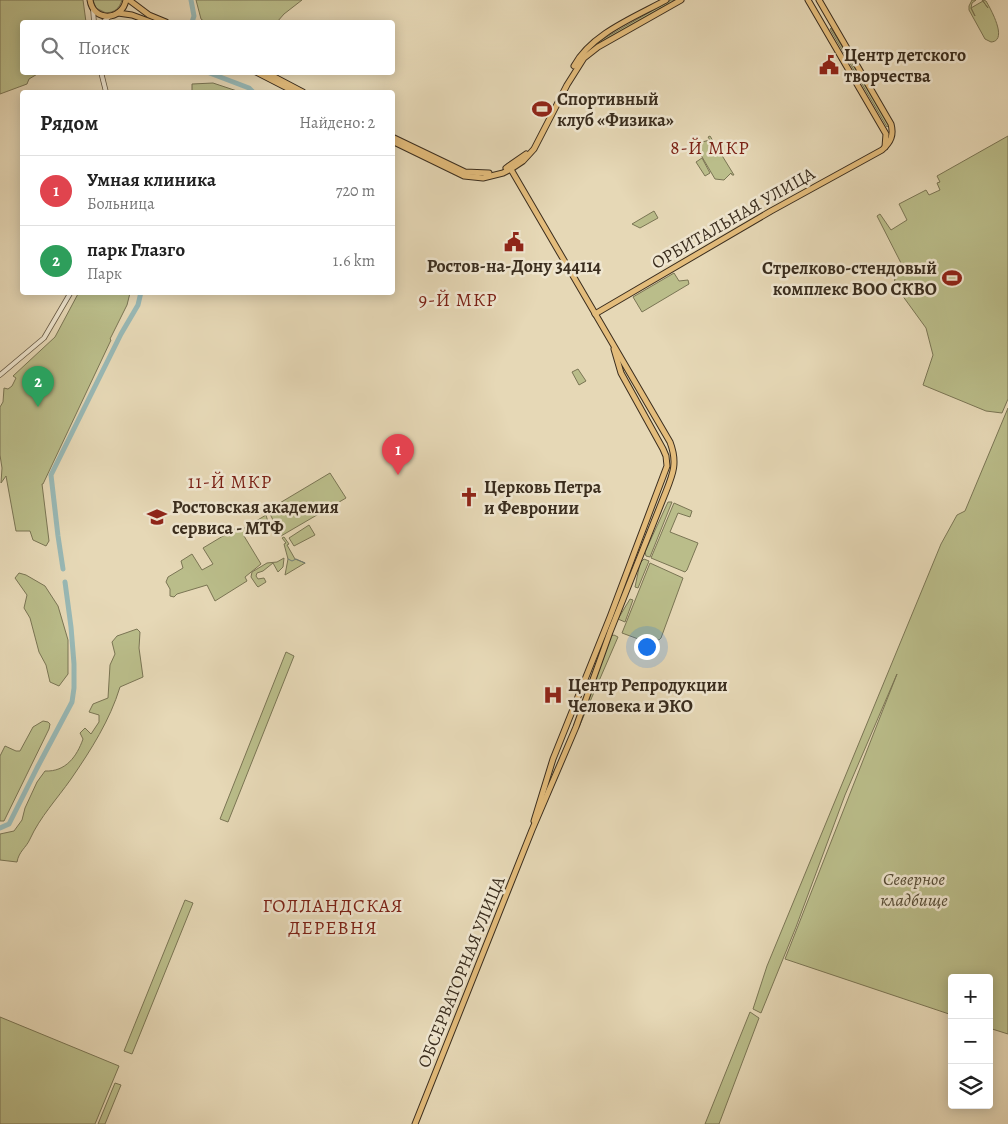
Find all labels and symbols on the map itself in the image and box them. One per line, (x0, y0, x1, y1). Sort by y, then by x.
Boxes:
place label: Центр детского творчества (844, 43, 966, 88)
public building icon: Центр детского творчества (818, 54, 840, 76)
place label: Спортивный клуб «Физика» (557, 87, 674, 132)
sports icon: Спортивный клуб «Физика» (531, 98, 553, 120)
district label: 8-Й МКР (670, 135, 750, 161)
street label: ОРБИТАЛЬНАЯ УЛИЦА (647, 161, 819, 275)
public building icon: Ростов-на-Дону 344114 (503, 231, 525, 253)
place label: Ростов-на-Дону 344114 (427, 254, 602, 278)
place label: Стрелково-стендовый комплекс ВОО СКВО (762, 256, 937, 301)
sports icon: Стрелково-стендовый комплекс ВОО СКВО (941, 267, 963, 289)
district label: 9-Й МКР (418, 287, 498, 313)
pin: 2 (22, 366, 54, 407)
pin: 1 (382, 434, 414, 475)
district label: 11-Й МКР (188, 469, 272, 495)
place label: Церковь Петра и Февронии (484, 475, 602, 520)
church icon: Церковь Петра и Февронии (458, 486, 480, 508)
place label: Ростовская академия сервиса - МТФ (172, 495, 339, 540)
school or university icon: Ростовская академия сервиса - МТФ (146, 506, 168, 528)
your location (634, 634, 660, 660)
place label: Центр Репродукции Человека и ЭКО (568, 673, 728, 718)
hospital icon: Центр Репродукции Человека и ЭКО (542, 684, 564, 706)
park label: Северное кладбище (880, 867, 948, 912)
street label: ОБСЕРВАТОРНАЯ УЛИЦА (412, 872, 511, 1071)
district label: ГОЛЛАНДСКАЯ ДЕРЕВНЯ (263, 893, 403, 941)

